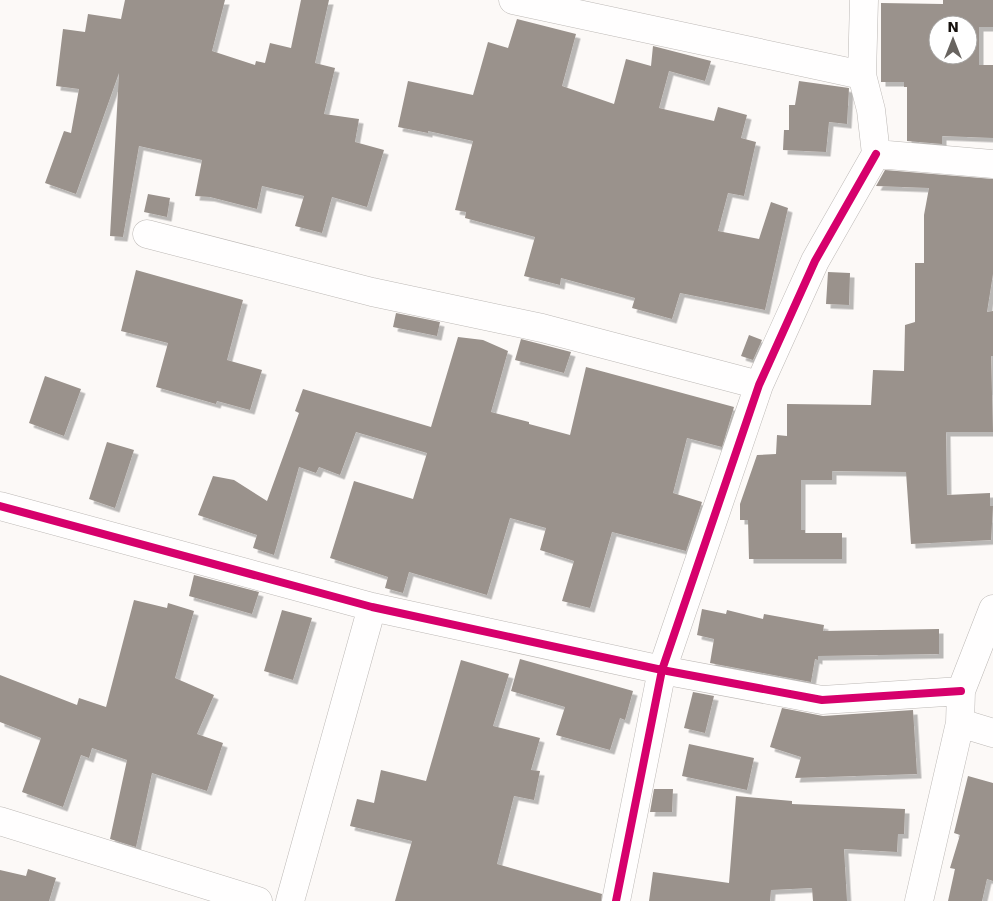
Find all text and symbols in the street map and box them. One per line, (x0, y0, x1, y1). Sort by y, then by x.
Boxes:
north arrow (928, 15, 978, 65)
text: N (947, 19, 959, 35)

